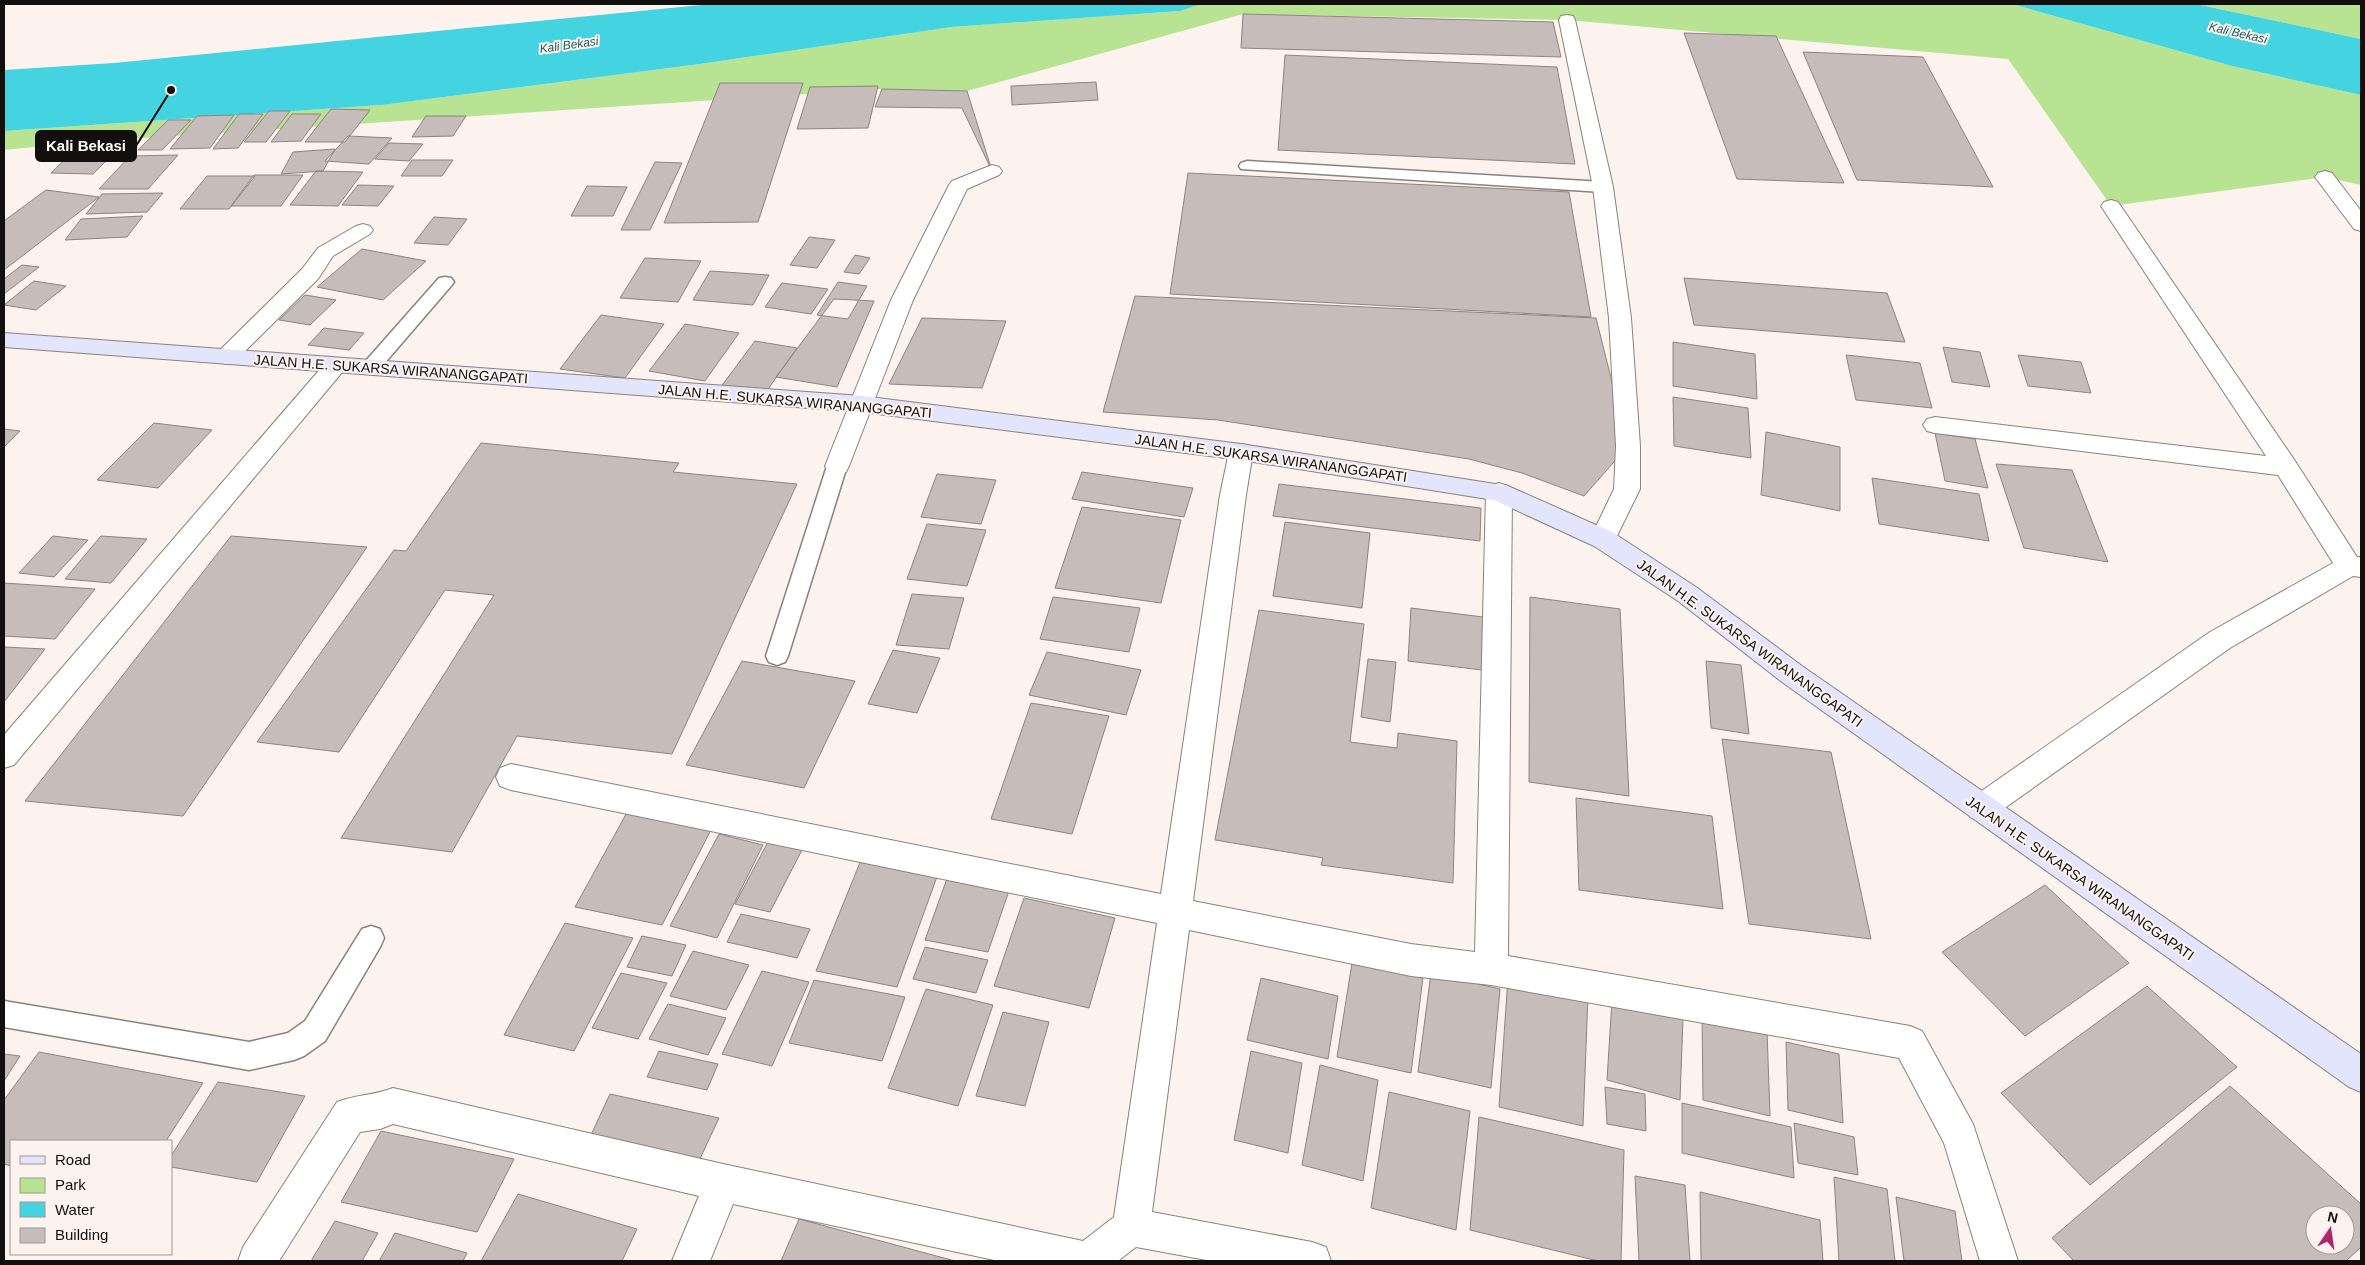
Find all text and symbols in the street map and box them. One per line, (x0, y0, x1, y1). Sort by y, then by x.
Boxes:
water label: Kali Bekasi (2207, 20, 2269, 47)
water label: Kali Bekasi (539, 34, 600, 56)
callout: Kali Bekasi (36, 131, 136, 161)
text: Kali Bekasi (46, 137, 126, 154)
street label: JALAN H.E. SUKARSA WIRANANGGAPATI (253, 351, 529, 387)
street label: JALAN H.E. SUKARSA WIRANANGGAPATI (657, 381, 933, 421)
street label: JALAN H.E. SUKARSA WIRANANGGAPATI (1134, 431, 1408, 485)
street label: JALAN H.E. SUKARSA WIRANANGGAPATI (1634, 556, 1866, 730)
street label: JALAN H.E. SUKARSA WIRANANGGAPATI (1963, 793, 2197, 963)
legend (10, 1140, 172, 1255)
text: Road (55, 1151, 91, 1168)
text: Park (55, 1176, 86, 1193)
text: Water (55, 1201, 94, 1218)
north arrow (2305, 1205, 2355, 1255)
text: N (2326, 1208, 2340, 1226)
text: Building (55, 1226, 108, 1243)

